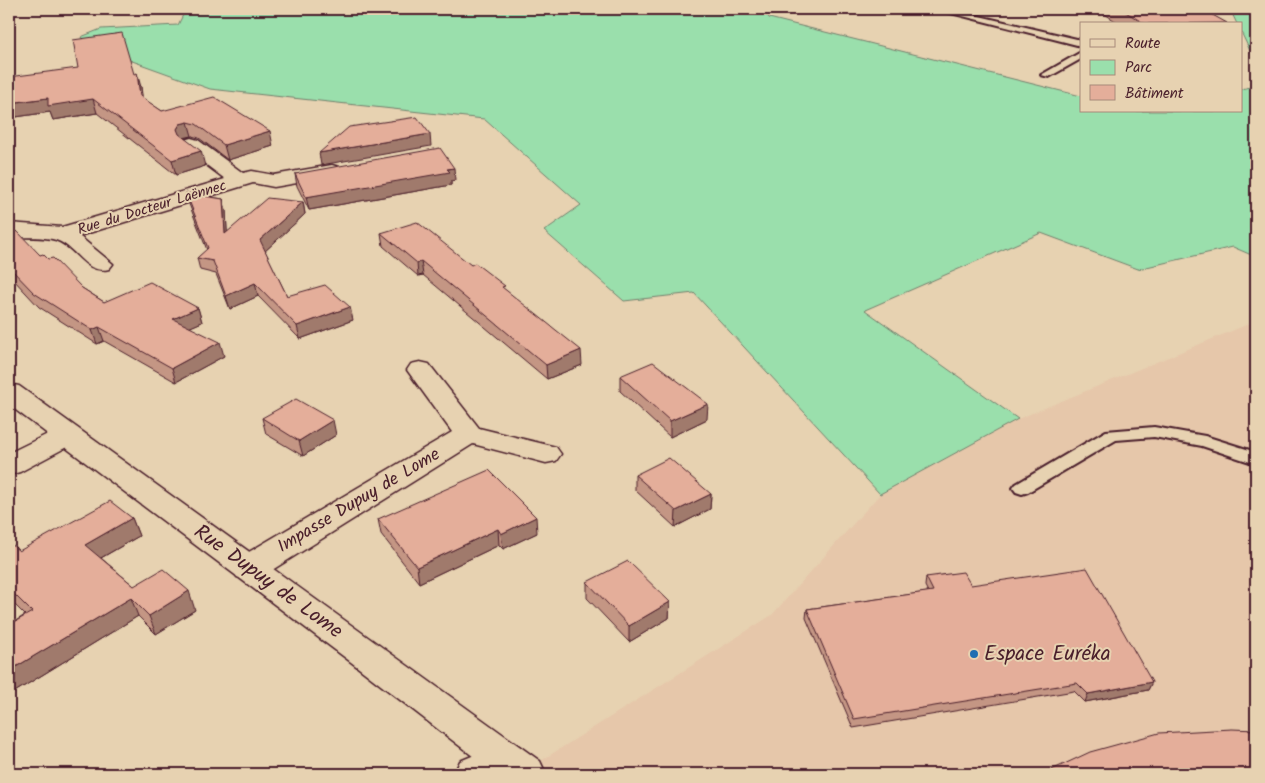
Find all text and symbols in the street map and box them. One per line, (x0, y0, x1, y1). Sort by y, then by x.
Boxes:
legend (1080, 22, 1242, 112)
text: Route (1125, 32, 1161, 56)
text: Parc (1125, 56, 1152, 80)
text: Bâtiment (1125, 82, 1184, 106)
street label: Rue du Docteur Laënnec (75, 174, 230, 242)
street label: Impasse Dupuy de Lome (272, 441, 446, 561)
street label: Rue Dupuy de Lome (186, 516, 350, 648)
place label: Espace Euréka (984, 638, 1111, 671)
marker: Espace Euréka (968, 648, 980, 660)

